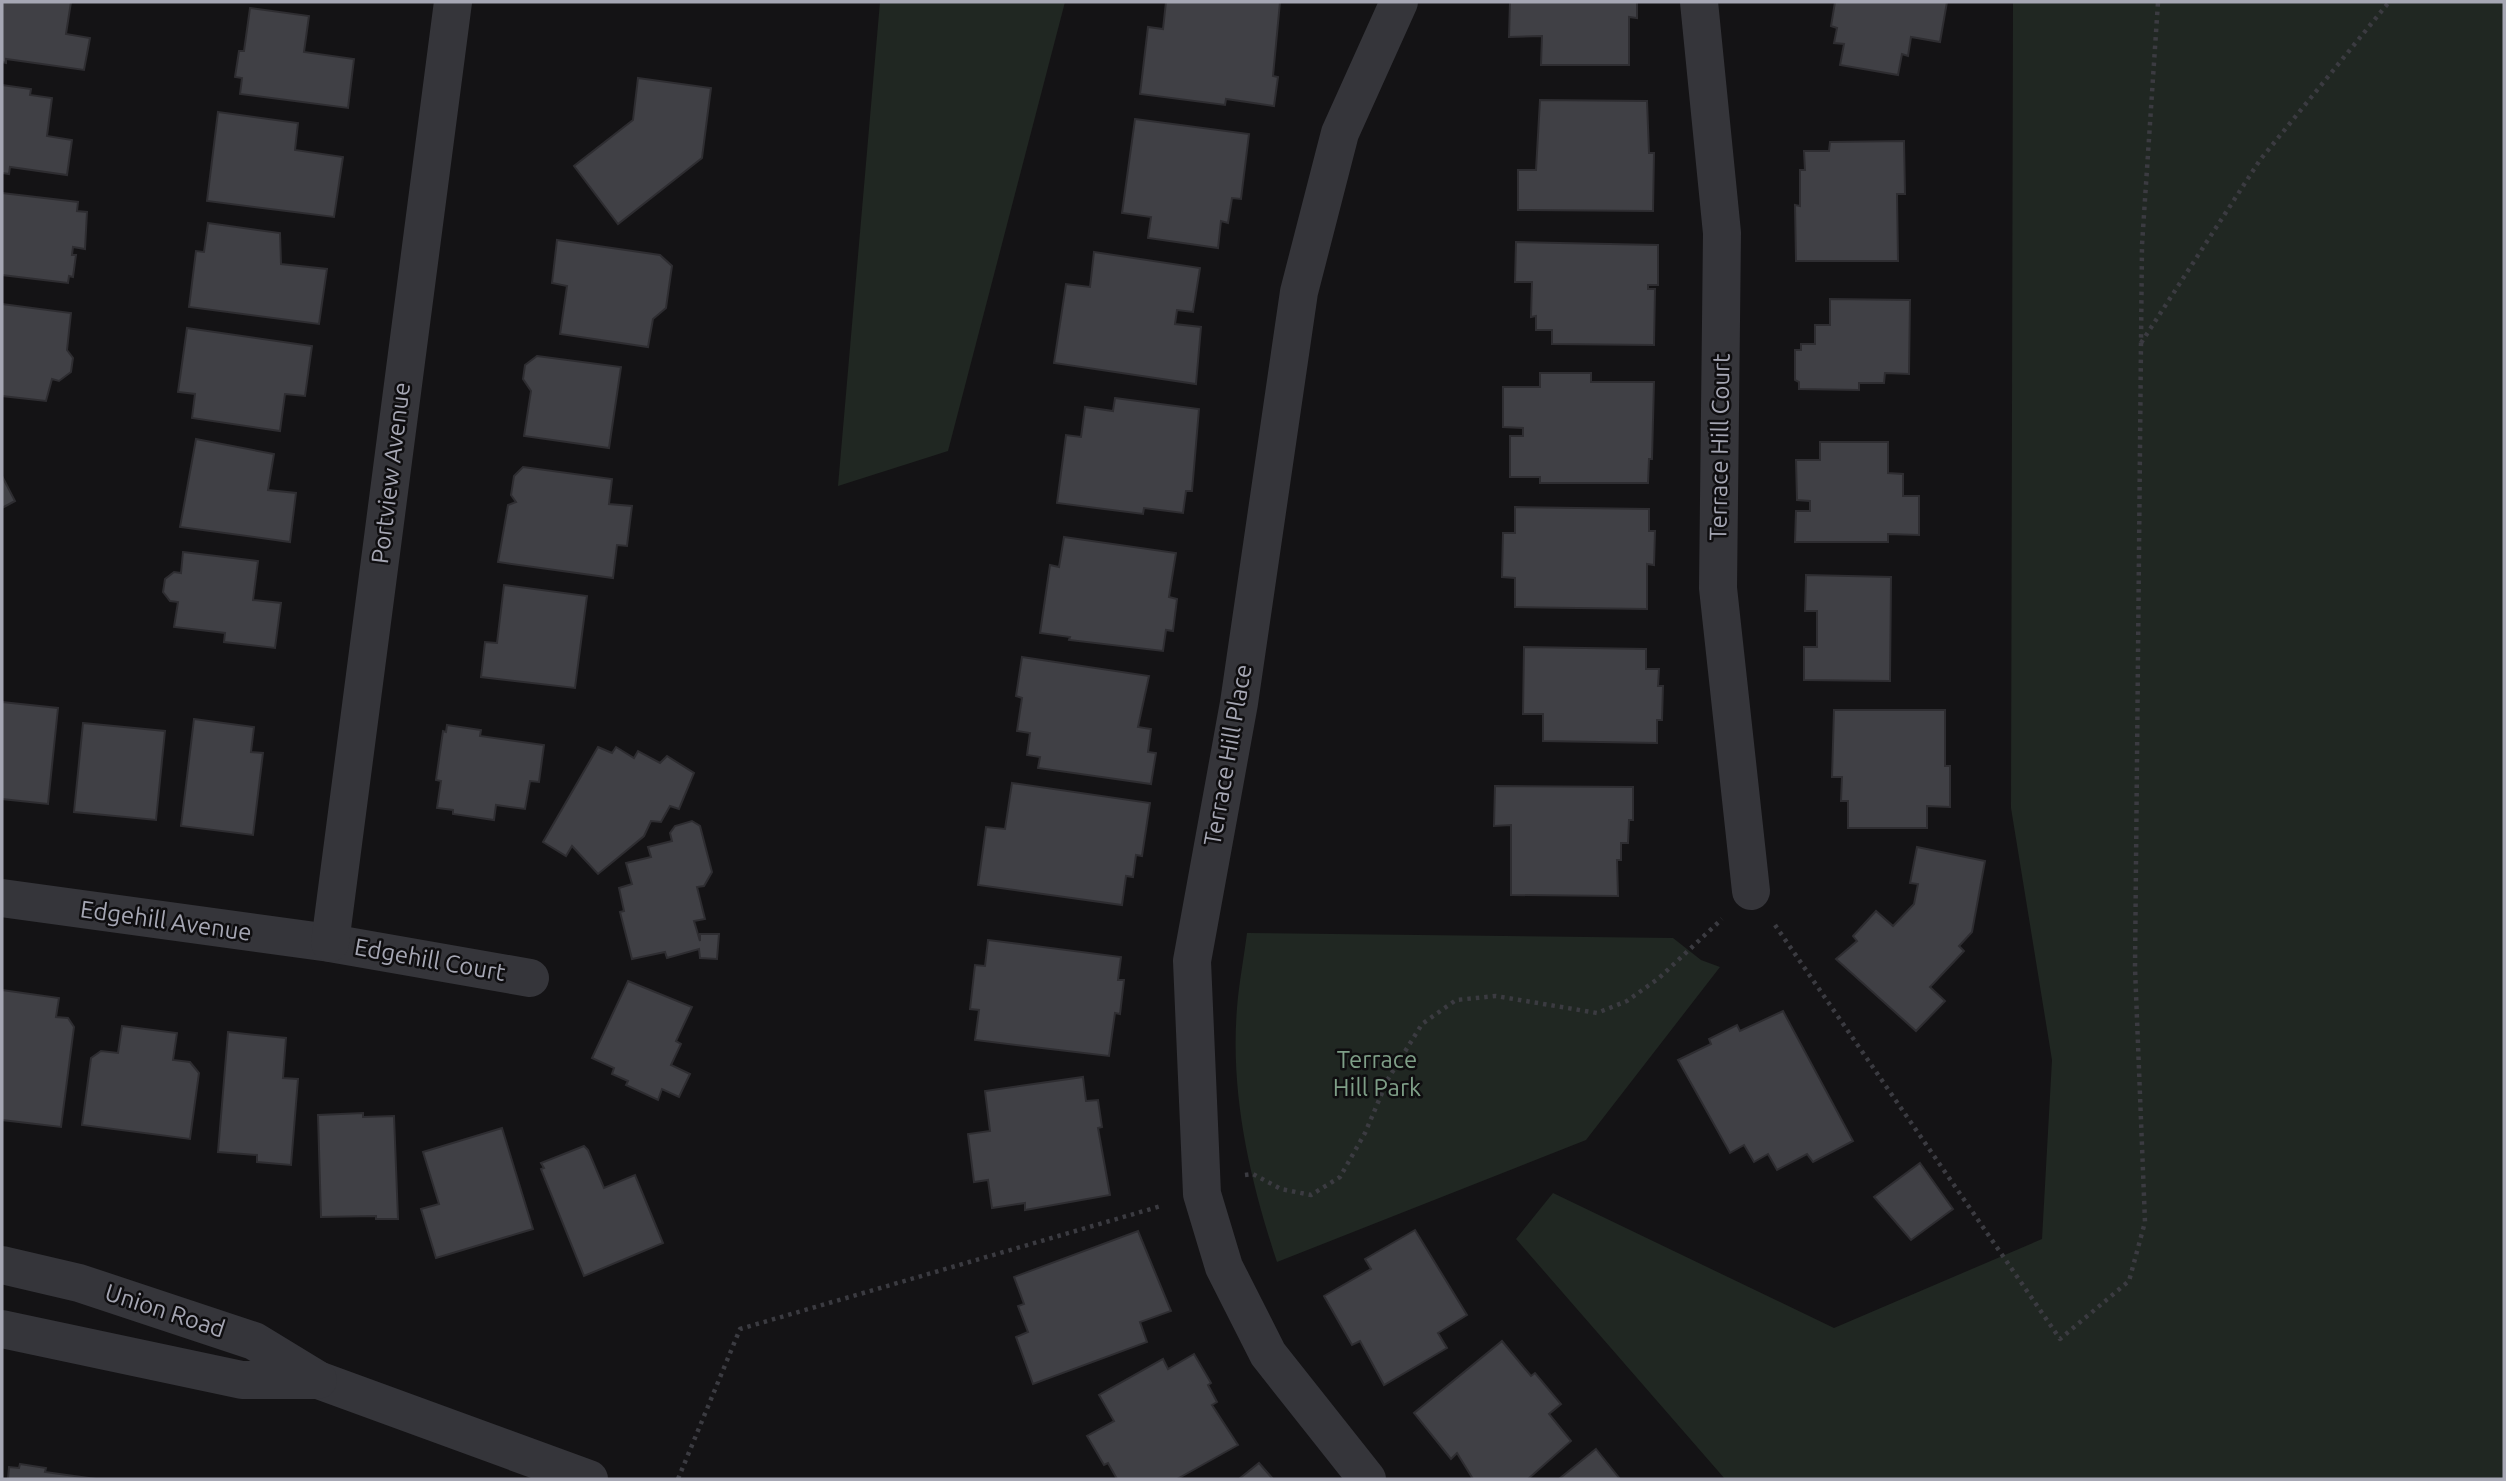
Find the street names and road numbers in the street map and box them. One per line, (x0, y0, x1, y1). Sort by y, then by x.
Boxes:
street label: Terrace Hill Court (1704, 353, 1735, 541)
street label: Portview Avenue (366, 381, 415, 565)
street label: Terrace Hill Place (1198, 662, 1257, 848)
street label: Edgehill Avenue (79, 895, 254, 946)
street label: Edgehill Court (352, 933, 508, 986)
street label: Union Road (102, 1278, 229, 1343)

